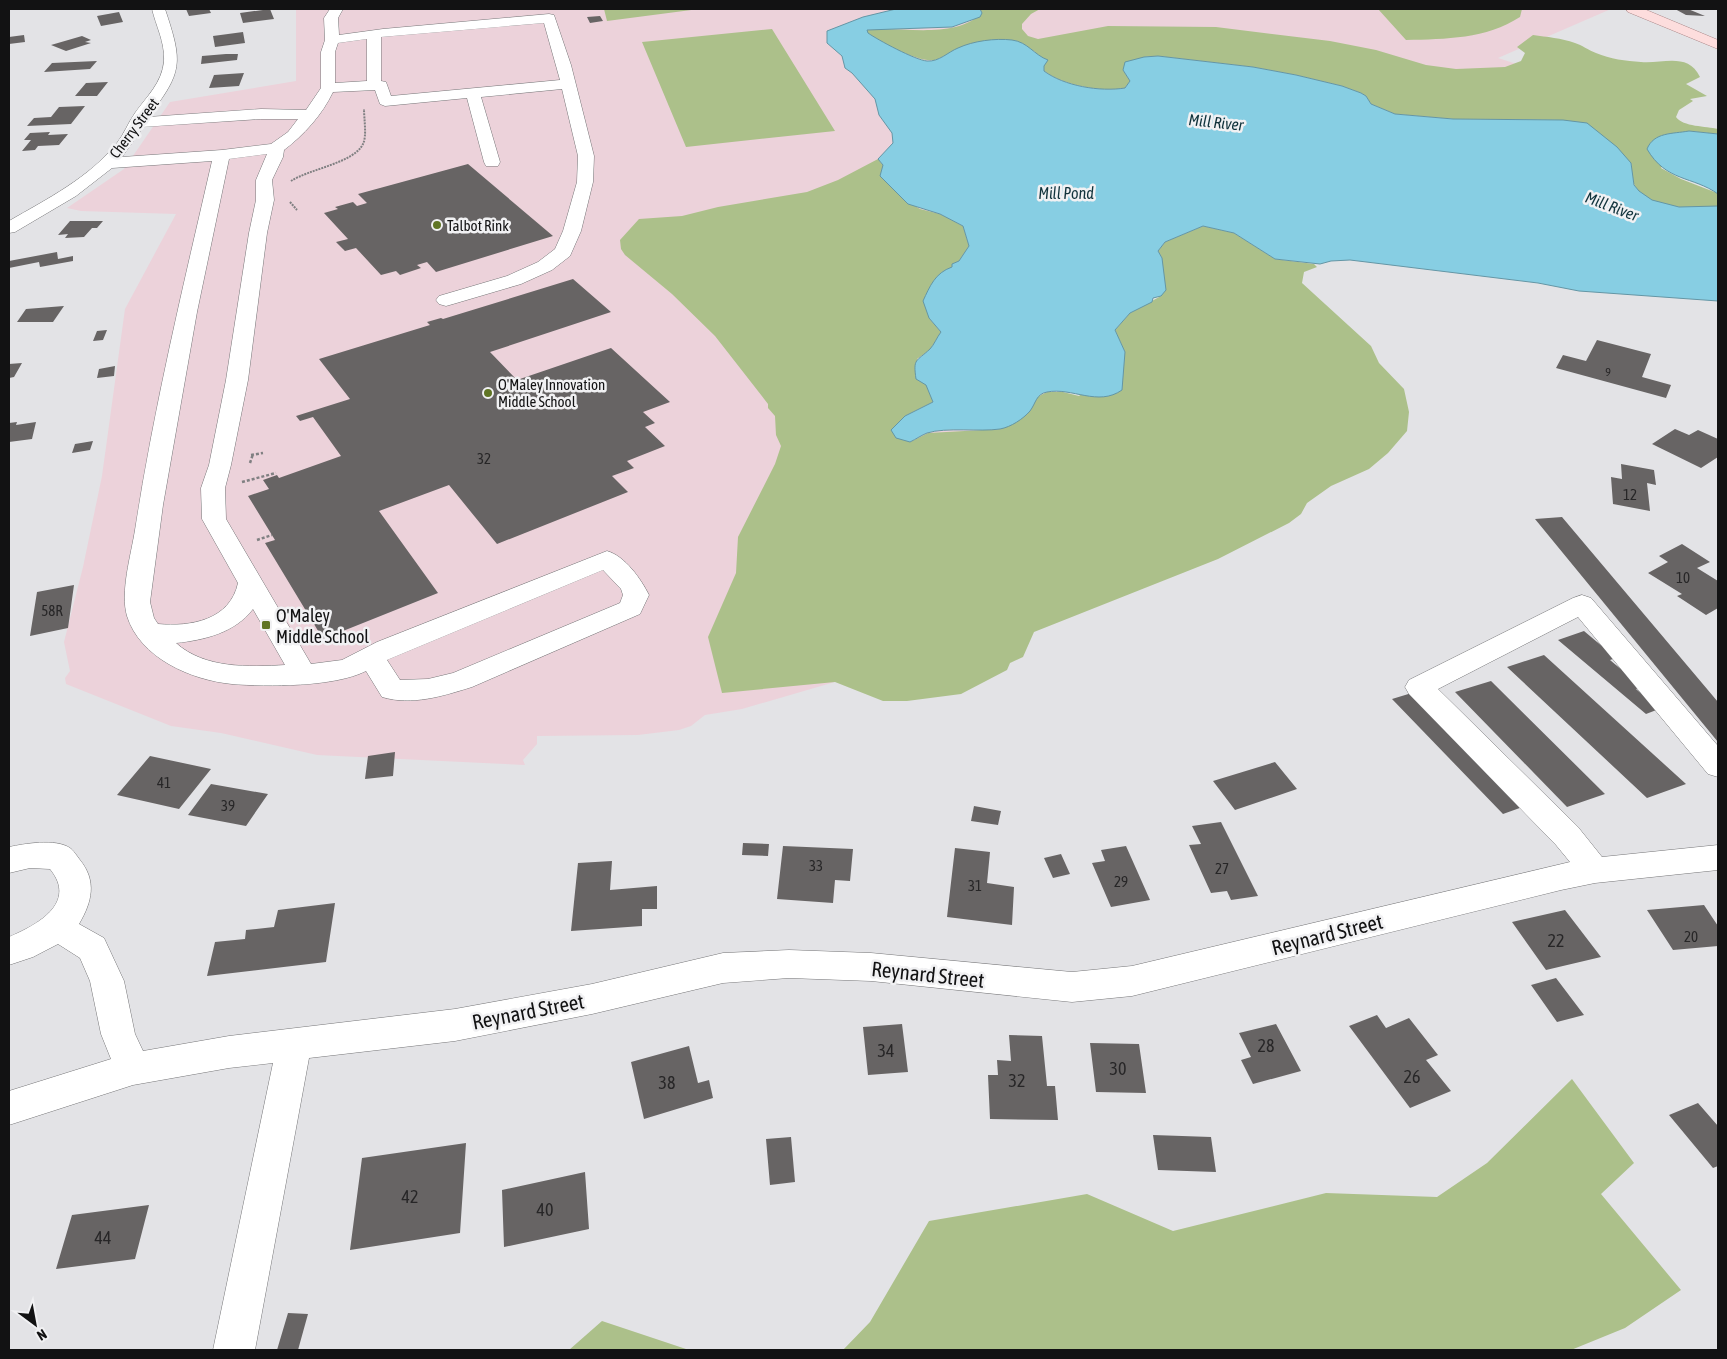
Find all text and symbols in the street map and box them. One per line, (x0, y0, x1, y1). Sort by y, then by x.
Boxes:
street label: Cherry Street (106, 95, 162, 161)
water label: Mill River (1188, 110, 1246, 134)
water label: Mill Pond (1038, 184, 1094, 202)
water label: Mill River (1583, 188, 1642, 225)
place label: Talbot Rink (447, 217, 509, 234)
marker: Talbot Rink (431, 219, 443, 231)
house number: 9 (1605, 365, 1611, 379)
place label: O'Maley Innovation Middle School (498, 376, 605, 410)
marker: O'Maley Innovation Middle School (482, 387, 494, 399)
house number: 32 (477, 450, 491, 467)
house number: 12 (1623, 486, 1637, 503)
house number: 10 (1676, 569, 1690, 586)
house number: 58R (41, 602, 63, 619)
place label: O'Maley Middle School (276, 605, 369, 647)
marker: O'Maley Middle School (260, 619, 272, 631)
house number: 41 (157, 774, 171, 791)
house number: 39 (221, 797, 235, 814)
house number: 33 (809, 857, 823, 874)
house number: 27 (1215, 860, 1229, 877)
house number: 29 (1114, 873, 1128, 890)
house number: 31 (968, 877, 982, 894)
street label: Reynard Street (1269, 909, 1385, 959)
house number: 20 (1684, 928, 1698, 945)
house number: 22 (1548, 930, 1564, 951)
street label: Reynard Street (870, 956, 986, 992)
street label: Reynard Street (470, 988, 586, 1034)
house number: 28 (1258, 1035, 1274, 1056)
house number: 34 (878, 1040, 894, 1061)
house number: 30 (1110, 1058, 1126, 1079)
house number: 26 (1404, 1066, 1420, 1087)
house number: 32 (1009, 1070, 1025, 1091)
house number: 38 (659, 1072, 675, 1093)
house number: 42 (402, 1186, 418, 1207)
house number: 40 (537, 1199, 553, 1220)
house number: 44 (95, 1227, 111, 1248)
north arrow (10, 1299, 60, 1349)
text: N (34, 1326, 50, 1344)

